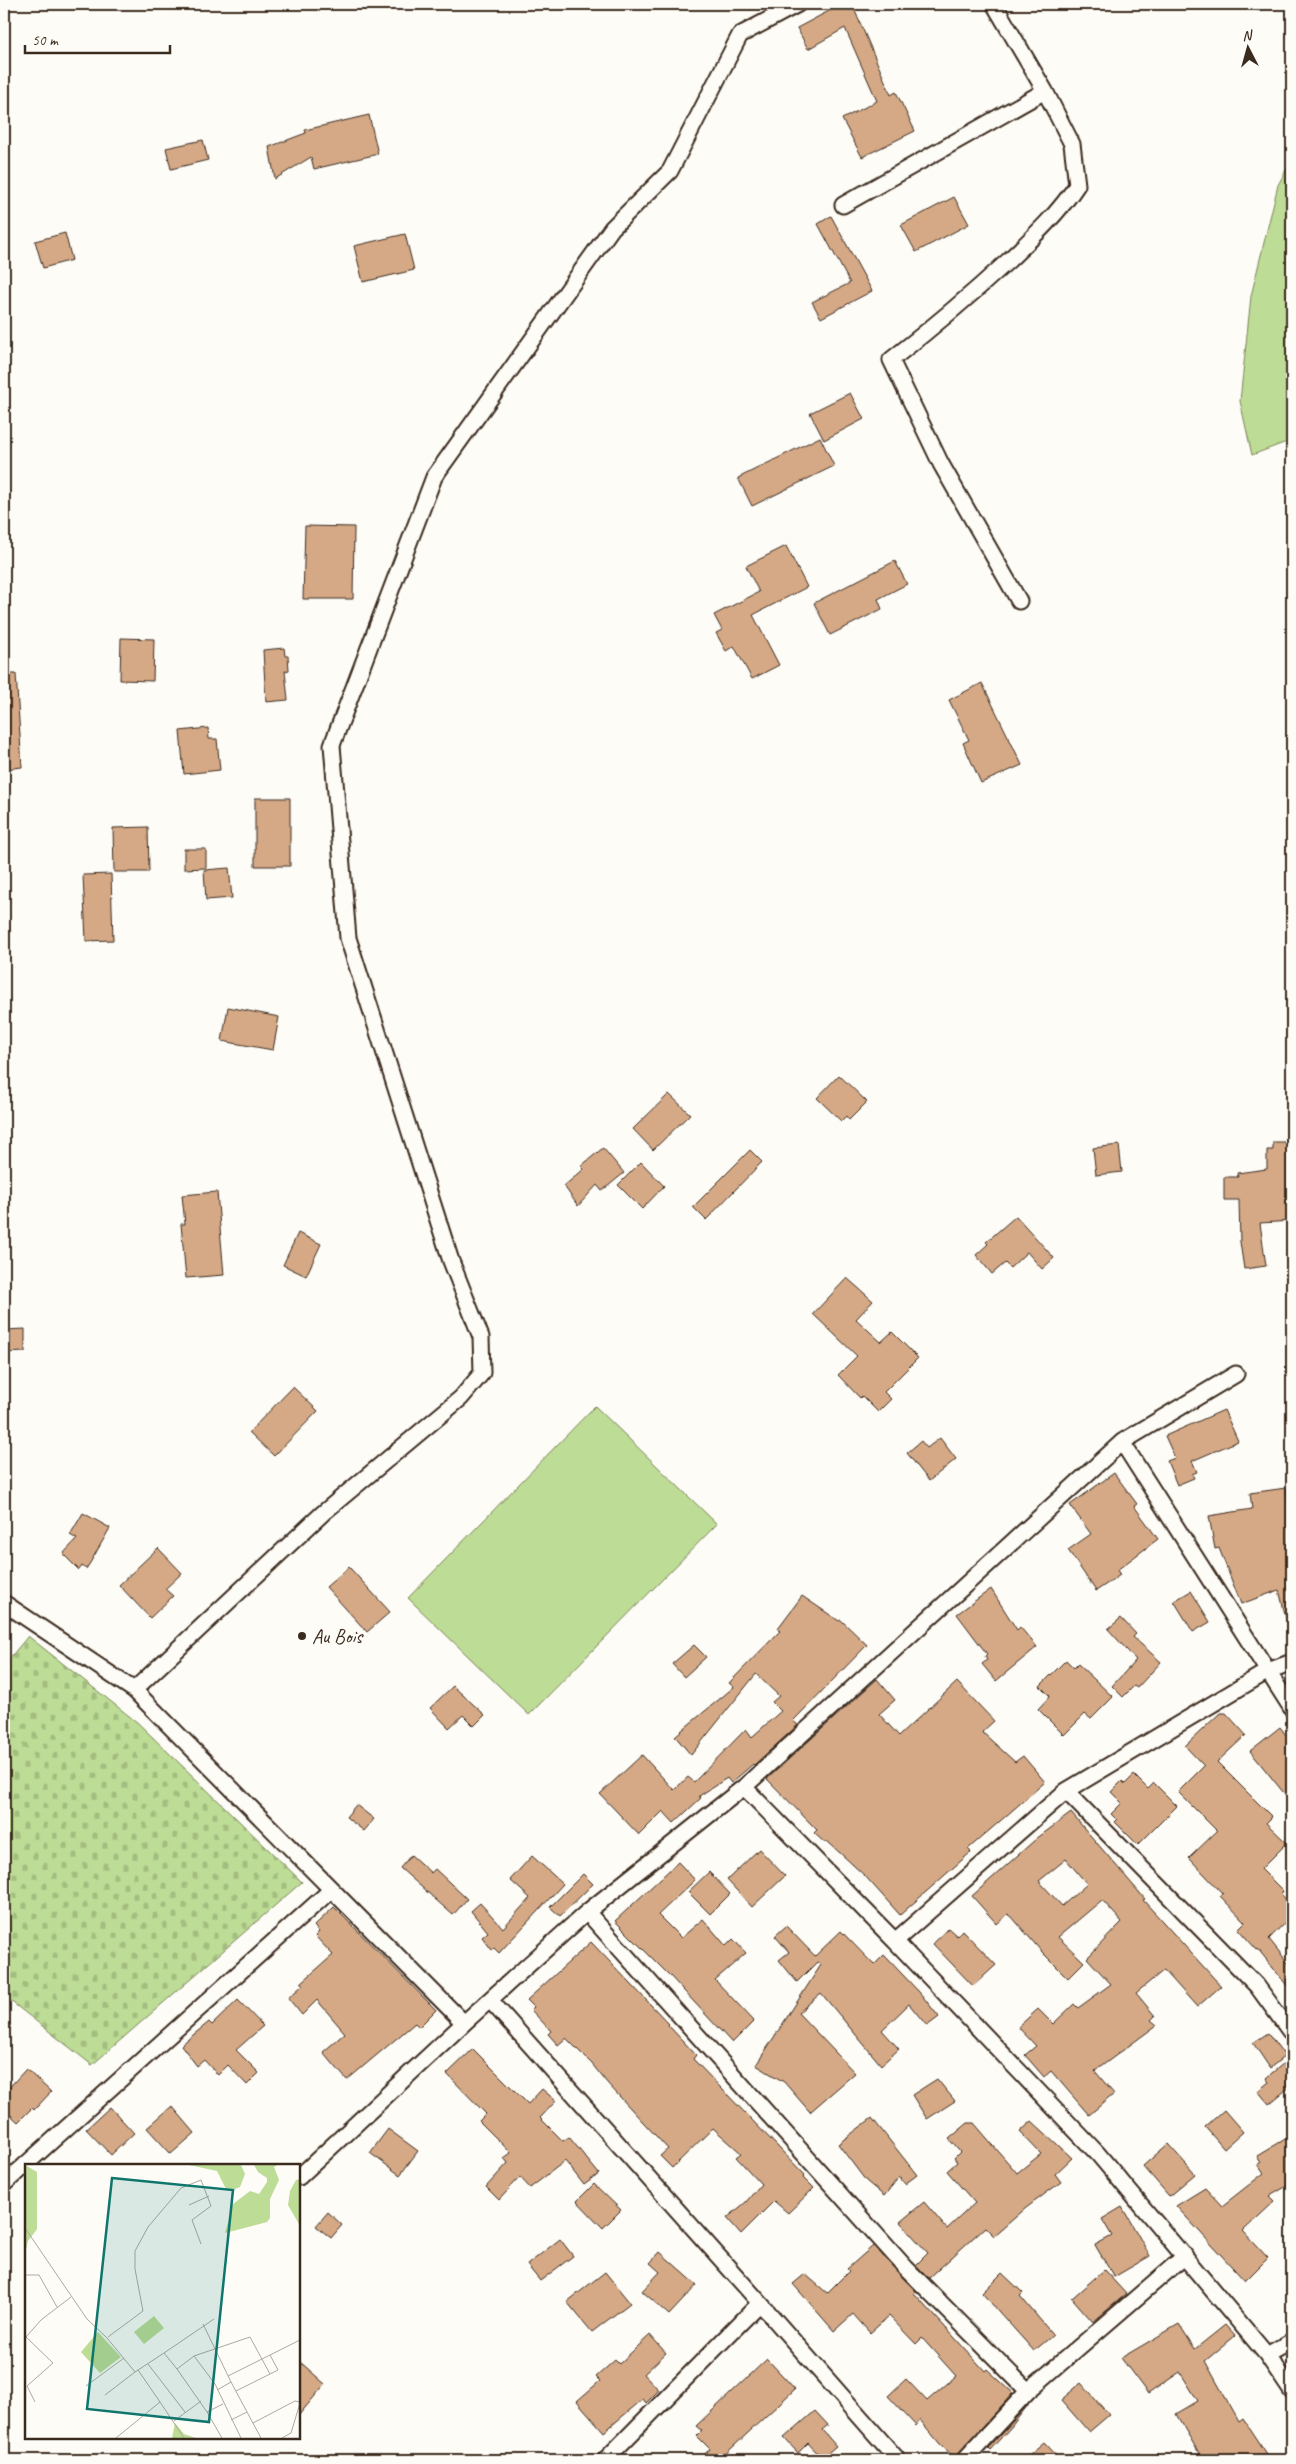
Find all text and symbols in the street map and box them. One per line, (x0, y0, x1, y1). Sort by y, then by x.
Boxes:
scale bar (25, 22, 170, 54)
north arrow (1224, 22, 1274, 72)
text: N (1241, 26, 1254, 44)
text: 50 m (32, 31, 59, 50)
place label: Au Bois (312, 1624, 364, 1649)
marker: Au Bois (296, 1630, 308, 1642)
inset map (25, 2164, 300, 2439)

